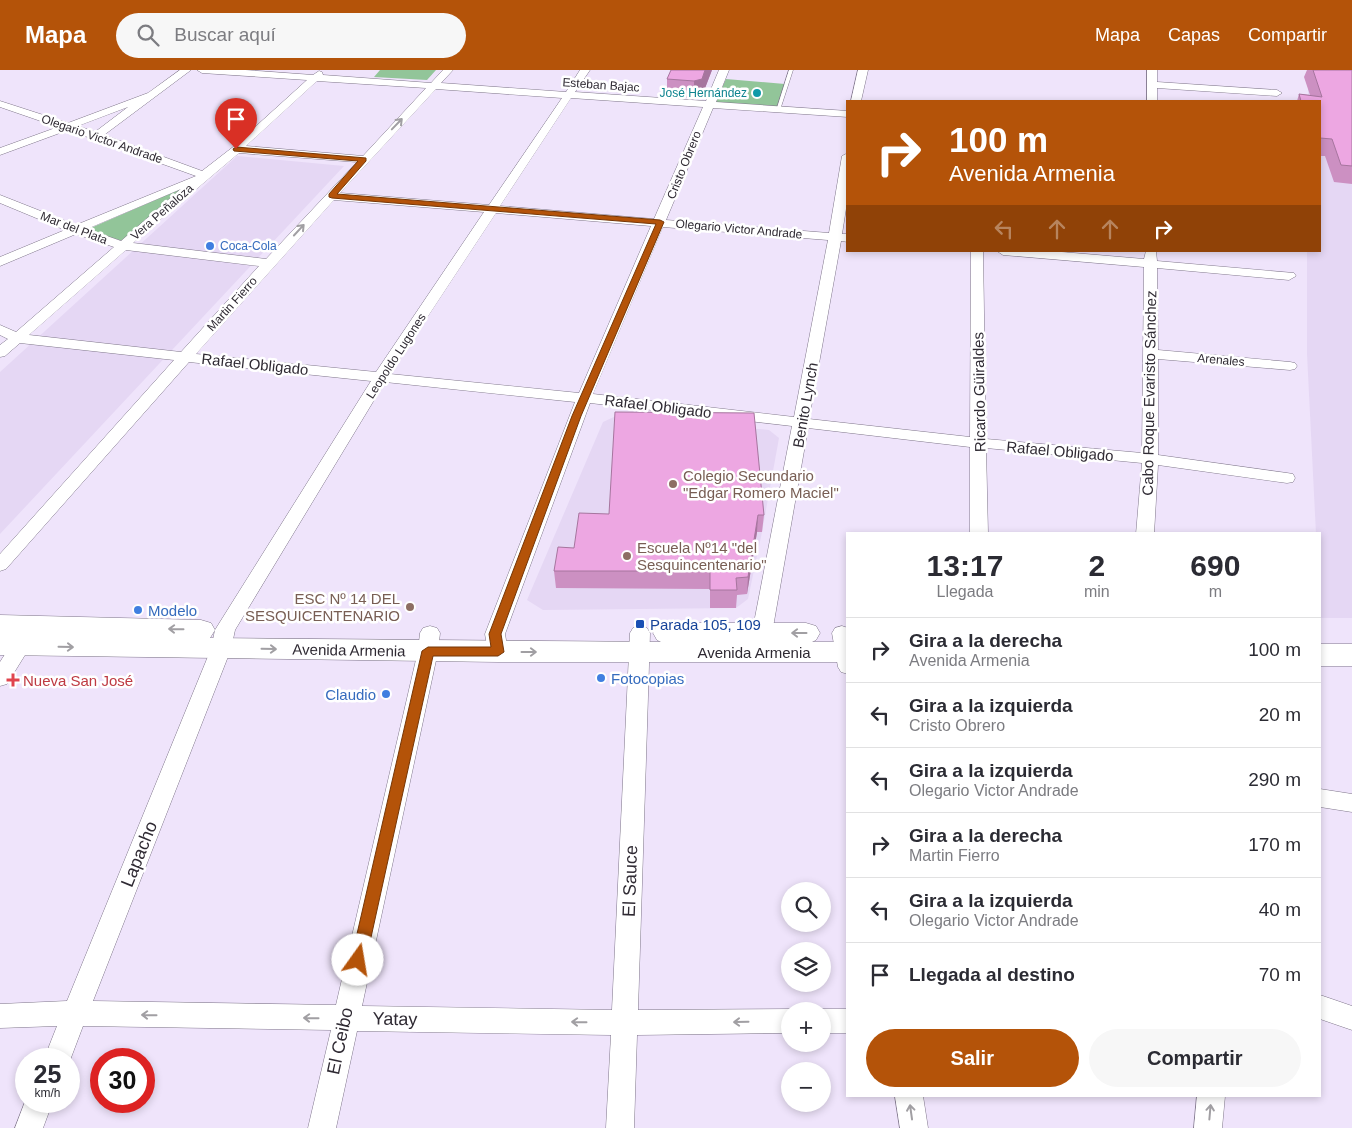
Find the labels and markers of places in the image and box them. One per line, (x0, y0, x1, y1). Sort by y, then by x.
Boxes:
place label: José Hernández (660, 86, 747, 100)
marker: José Hernández (751, 87, 763, 99)
pin (215, 98, 257, 149)
place label: Coca-Cola (220, 239, 277, 253)
marker: Coca-Cola (204, 240, 216, 252)
place label: Colegio Secundario "Edgar Romero Maciel" (683, 467, 839, 501)
marker: Colegio Secundario "Edgar Romero Maciel" (667, 478, 679, 490)
place label: Escuela Nº14 "del Sesquincentenario" (637, 539, 767, 573)
marker: Escuela Nº14 "del Sesquincentenario" (621, 550, 633, 562)
place label: ESC Nº 14 DEL SESQUICENTENARIO (245, 590, 400, 624)
marker: ESC Nº 14 DEL SESQUICENTENARIO (404, 601, 416, 613)
place label: Modelo (148, 602, 197, 619)
marker: Modelo (132, 604, 144, 616)
place label: Parada 105, 109 (650, 616, 761, 633)
marker: Parada 105, 109 (634, 618, 646, 630)
place label: Fotocopias (611, 670, 684, 687)
place label: Nueva San José (23, 672, 133, 689)
marker: Fotocopias (595, 672, 607, 684)
marker: Nueva San José (7, 674, 19, 686)
place label: Claudio (325, 686, 376, 703)
marker: Claudio (380, 688, 392, 700)

